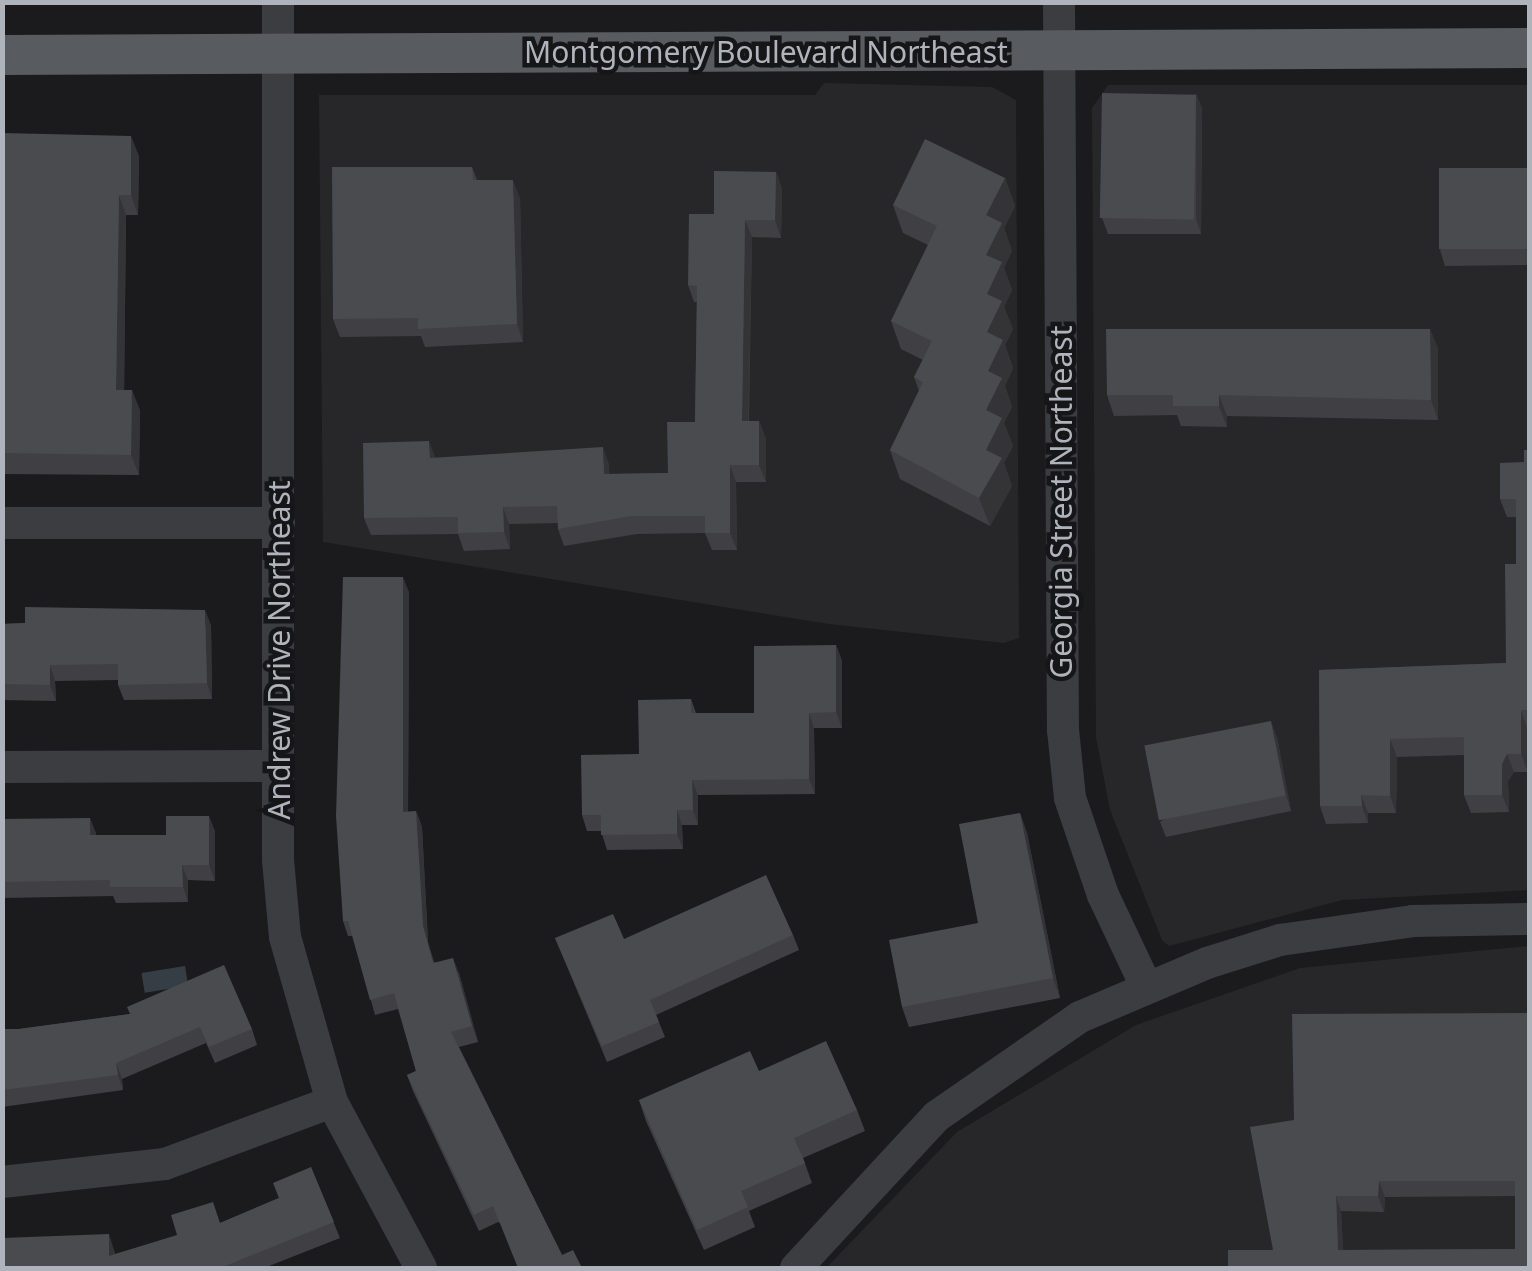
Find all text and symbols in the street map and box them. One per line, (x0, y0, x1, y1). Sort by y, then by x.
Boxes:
street label: Montgomery Boulevard Northeast (524, 34, 1008, 70)
street label: Georgia Street Northeast (1043, 325, 1079, 679)
street label: Andrew Drive Northeast (261, 480, 297, 820)

